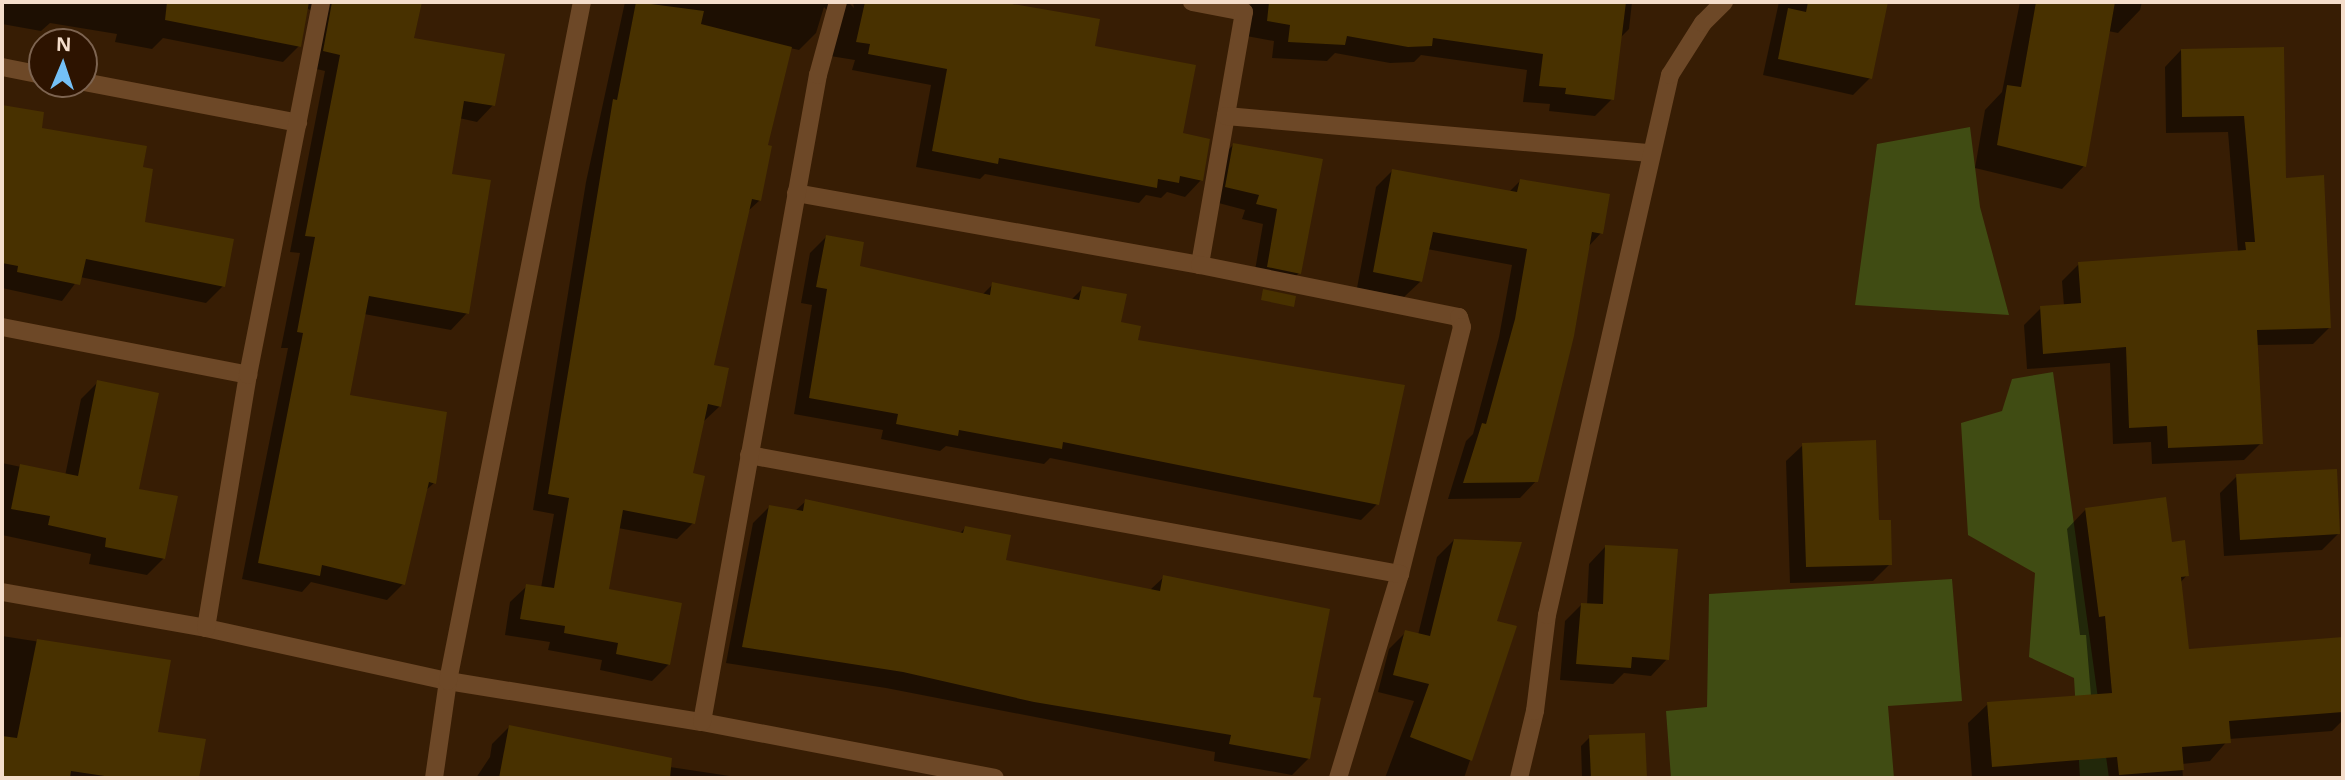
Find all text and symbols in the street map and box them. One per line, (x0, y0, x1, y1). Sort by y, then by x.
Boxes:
north arrow (28, 28, 98, 98)
text: N (55, 31, 72, 57)

